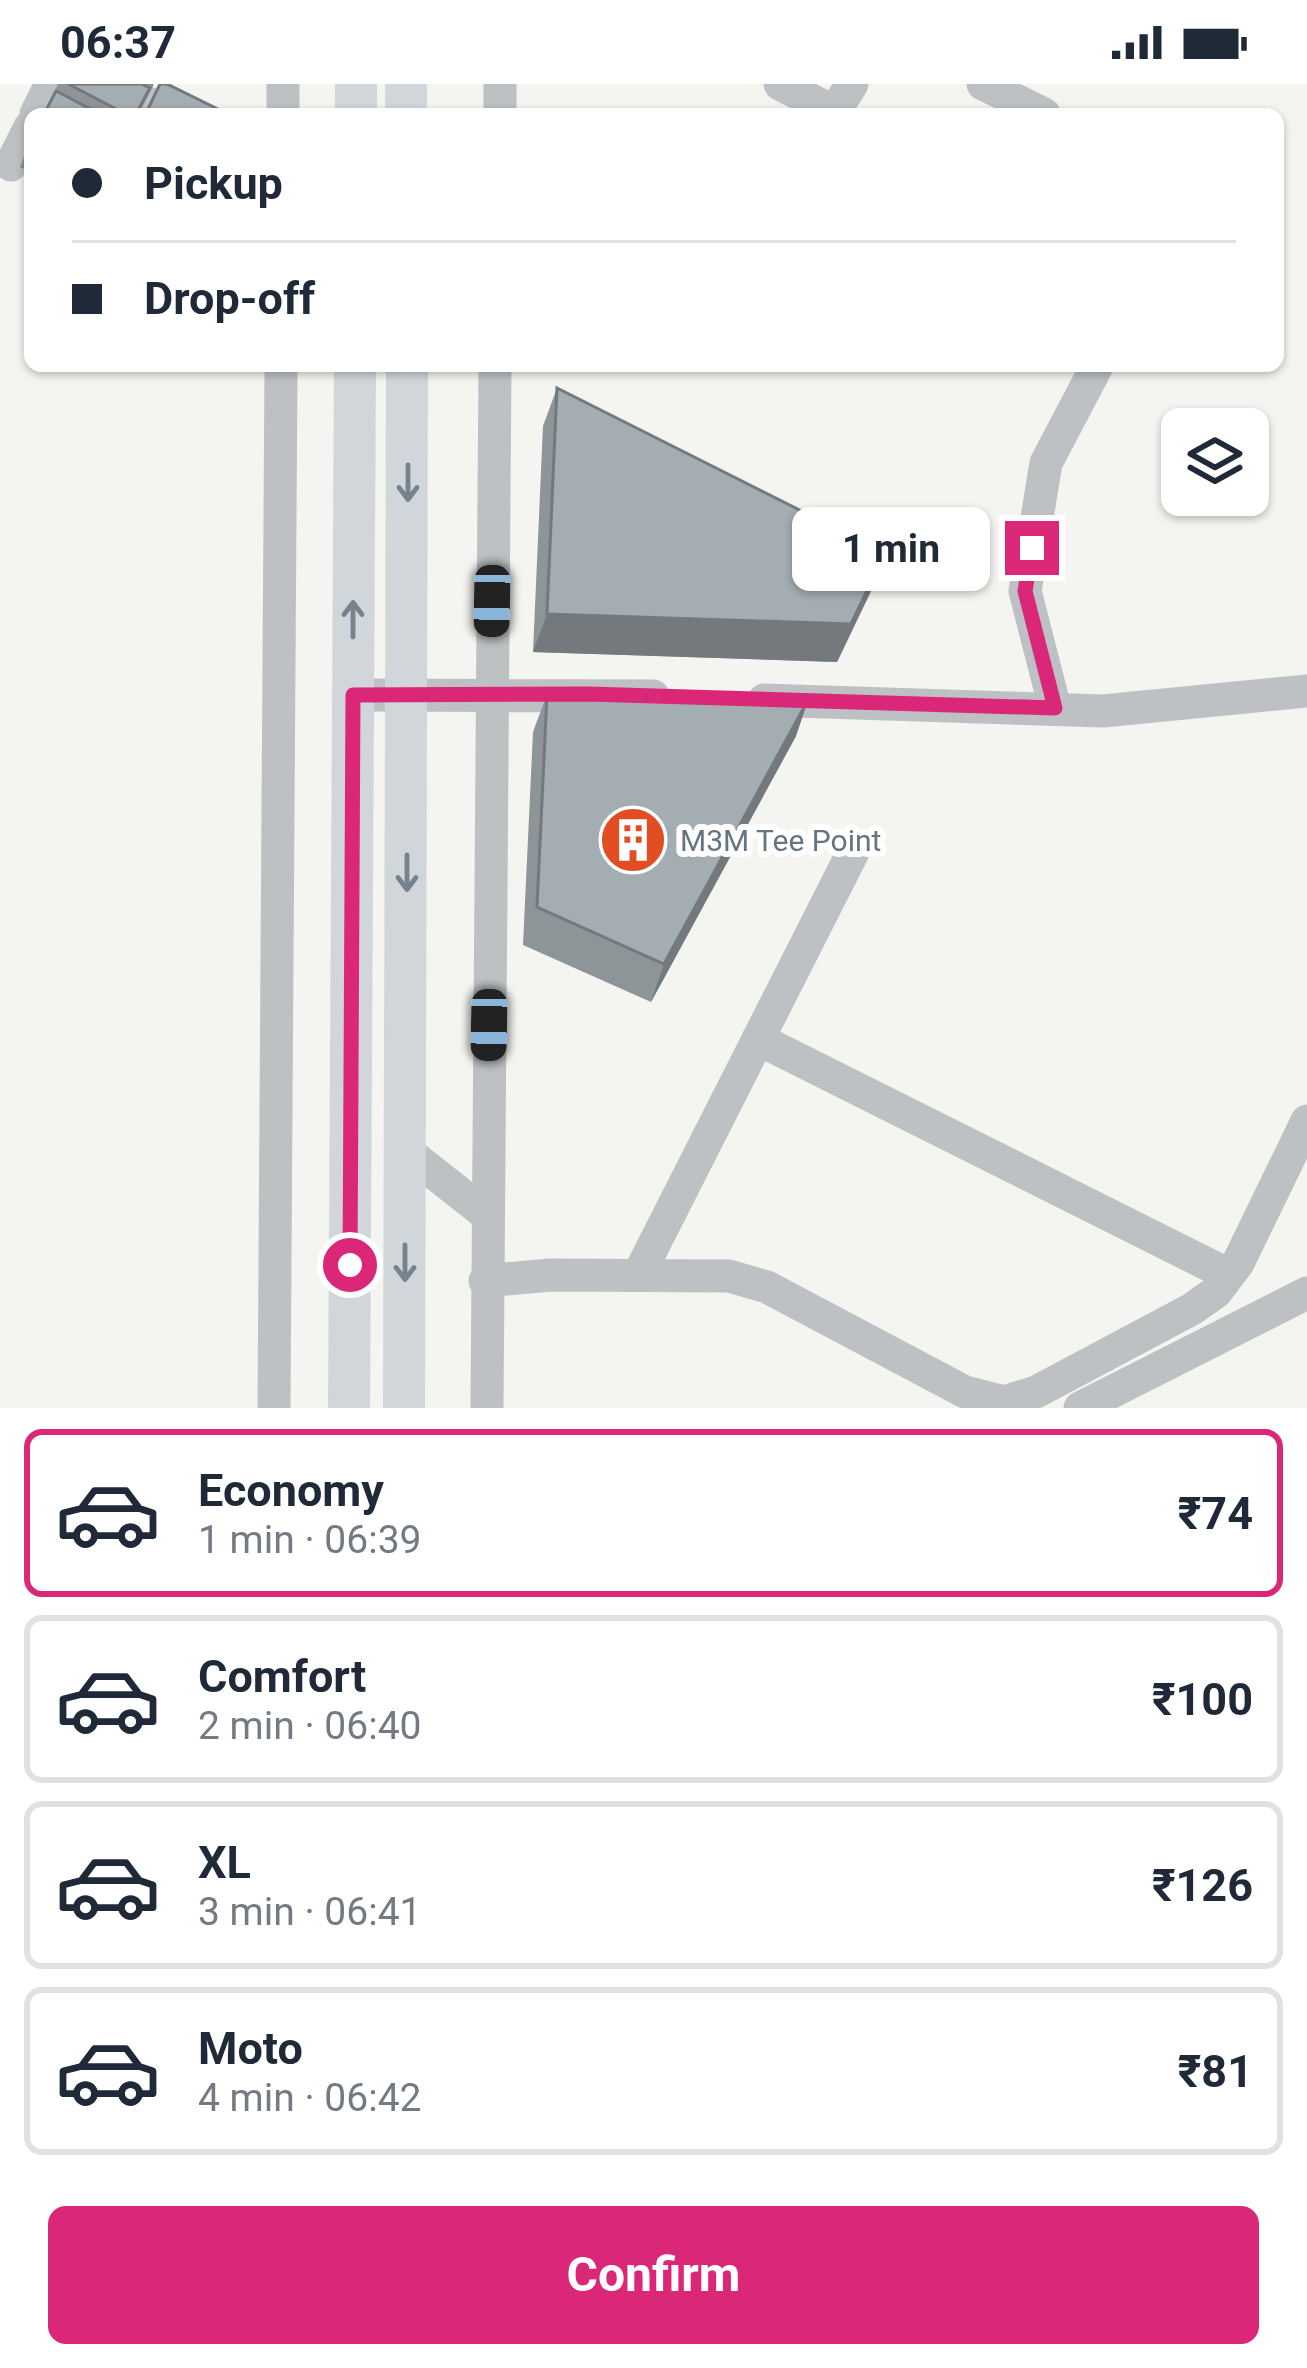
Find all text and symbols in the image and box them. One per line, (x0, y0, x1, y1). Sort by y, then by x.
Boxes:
text: 06:37 (60, 16, 176, 69)
text: Pickup (144, 157, 283, 210)
text: Drop-off (144, 272, 315, 325)
map controls (1161, 408, 1269, 516)
button: layers (1161, 408, 1269, 516)
one-way arrow (397, 463, 419, 502)
callout: 1 min (792, 506, 990, 590)
route end (1005, 521, 1059, 575)
text: 1 min (842, 526, 940, 572)
car (473, 565, 511, 637)
one-way arrow (342, 600, 365, 639)
building icon: M3M Tee Point (598, 805, 668, 875)
place label: M3M Tee Point (680, 823, 881, 858)
one-way arrow (396, 853, 419, 892)
car (470, 989, 508, 1061)
route start (323, 1238, 377, 1292)
one-way arrow (394, 1243, 416, 1282)
icon: car (54, 1459, 162, 1567)
text: Economy (198, 1464, 384, 1517)
text: ₹74 (1178, 1487, 1253, 1540)
text: 1 min · 06:39 (198, 1517, 421, 1563)
icon: car (54, 1645, 162, 1753)
text: Comfort (198, 1650, 366, 1703)
text: ₹100 (1152, 1673, 1253, 1726)
text: 2 min · 06:40 (198, 1703, 421, 1749)
icon: car (54, 1831, 162, 1939)
text: XL (198, 1836, 251, 1889)
text: ₹126 (1152, 1859, 1253, 1912)
text: 3 min · 06:41 (198, 1889, 421, 1935)
icon: car (54, 2017, 162, 2125)
text: Moto (198, 2022, 303, 2075)
text: ₹81 (1178, 2045, 1253, 2098)
text: 4 min · 06:42 (198, 2075, 421, 2121)
button: Confirm (48, 2206, 1259, 2344)

